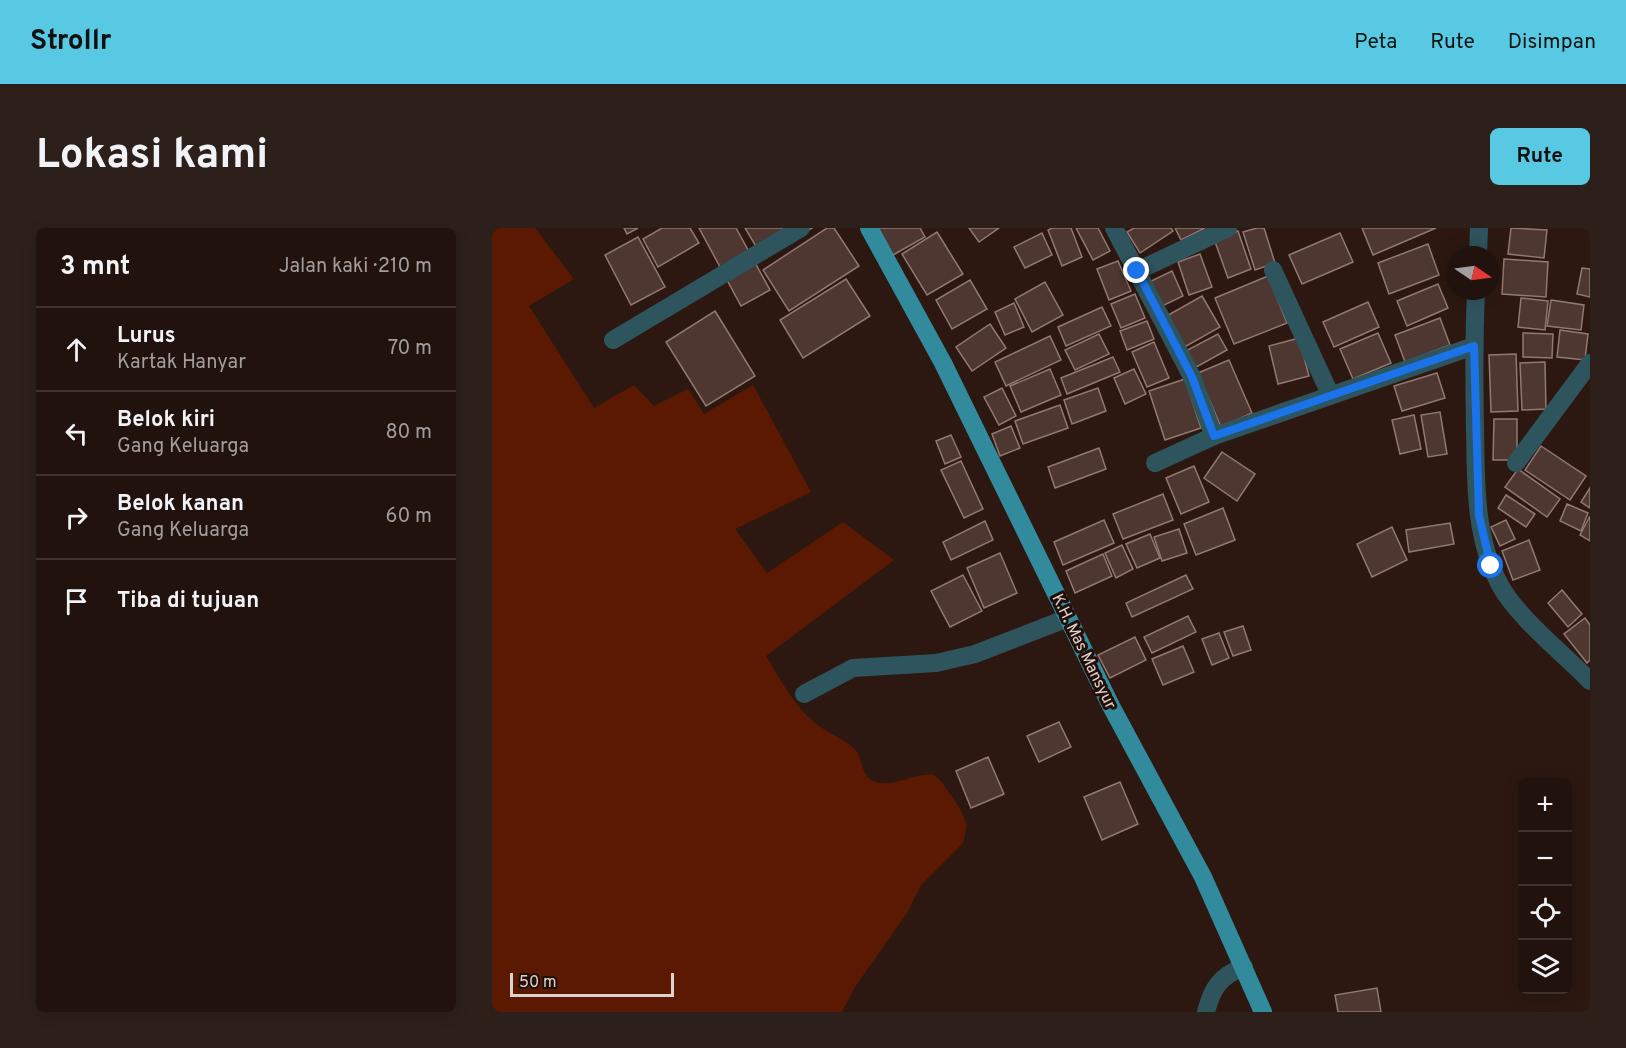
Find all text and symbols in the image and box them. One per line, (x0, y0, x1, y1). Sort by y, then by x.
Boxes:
text: Strollr (30, 24, 112, 60)
text: Peta (1354, 29, 1397, 56)
text: Rute (1430, 29, 1475, 56)
text: Disimpan (1508, 29, 1596, 56)
button: Rute (1490, 128, 1590, 185)
text: Lokasi kami (36, 130, 268, 183)
north arrow (1446, 246, 1500, 300)
text: 3 mnt (60, 251, 130, 284)
text: Jalan kaki · 210 m (279, 254, 432, 280)
route end (1123, 257, 1149, 283)
text: Lurus (117, 323, 176, 350)
icon: ahead (60, 333, 93, 366)
text: 70 m (388, 336, 432, 362)
text: Kartak Hanyar (117, 350, 246, 376)
text: Belok kiri (117, 407, 215, 434)
icon: left (60, 417, 93, 450)
text: 80 m (386, 420, 432, 446)
text: Gang Keluarga (117, 434, 249, 460)
text: Belok kanan (117, 491, 244, 518)
icon: right (60, 501, 93, 534)
text: 60 m (386, 504, 432, 530)
text: Gang Keluarga (117, 518, 249, 544)
route start (1477, 552, 1503, 578)
icon: arrive (60, 585, 93, 618)
text: Tiba di tujuan (117, 588, 259, 615)
street label: K.H. Mas Mansyur (1047, 591, 1120, 713)
map controls (1518, 778, 1572, 994)
button: + (1518, 778, 1572, 832)
button: − (1518, 832, 1572, 886)
button: locate (1518, 886, 1572, 940)
button: layers (1518, 940, 1572, 994)
scale bar (510, 970, 674, 998)
text: 50 m (519, 973, 557, 993)

